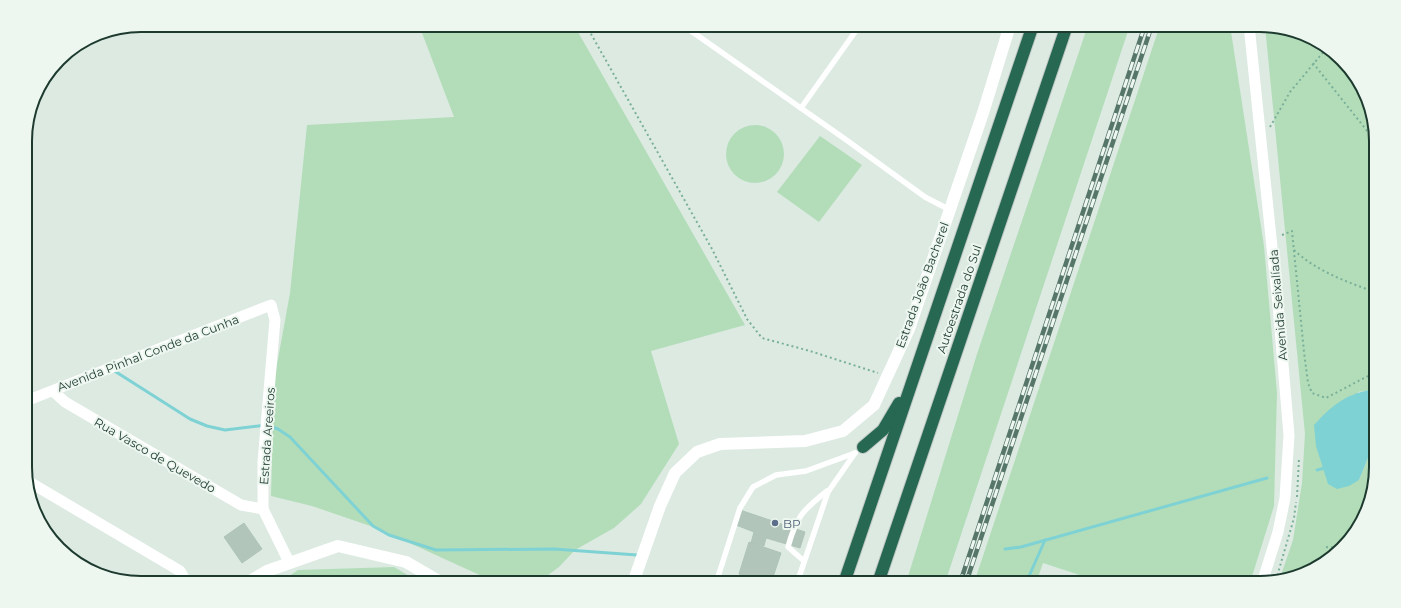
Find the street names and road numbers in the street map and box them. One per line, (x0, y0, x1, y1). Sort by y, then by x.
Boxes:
street label: Estrada João Bacherel (892, 220, 952, 350)
street label: Autoestrada do Sul (933, 243, 985, 355)
street label: Avenida Seixalíada (1266, 249, 1290, 361)
street label: Avenida Pinhal Conde da Cunha (55, 311, 241, 395)
street label: Estrada Areeiros (256, 387, 278, 485)
street label: Rua Vasco de Quevedo (92, 414, 218, 496)

